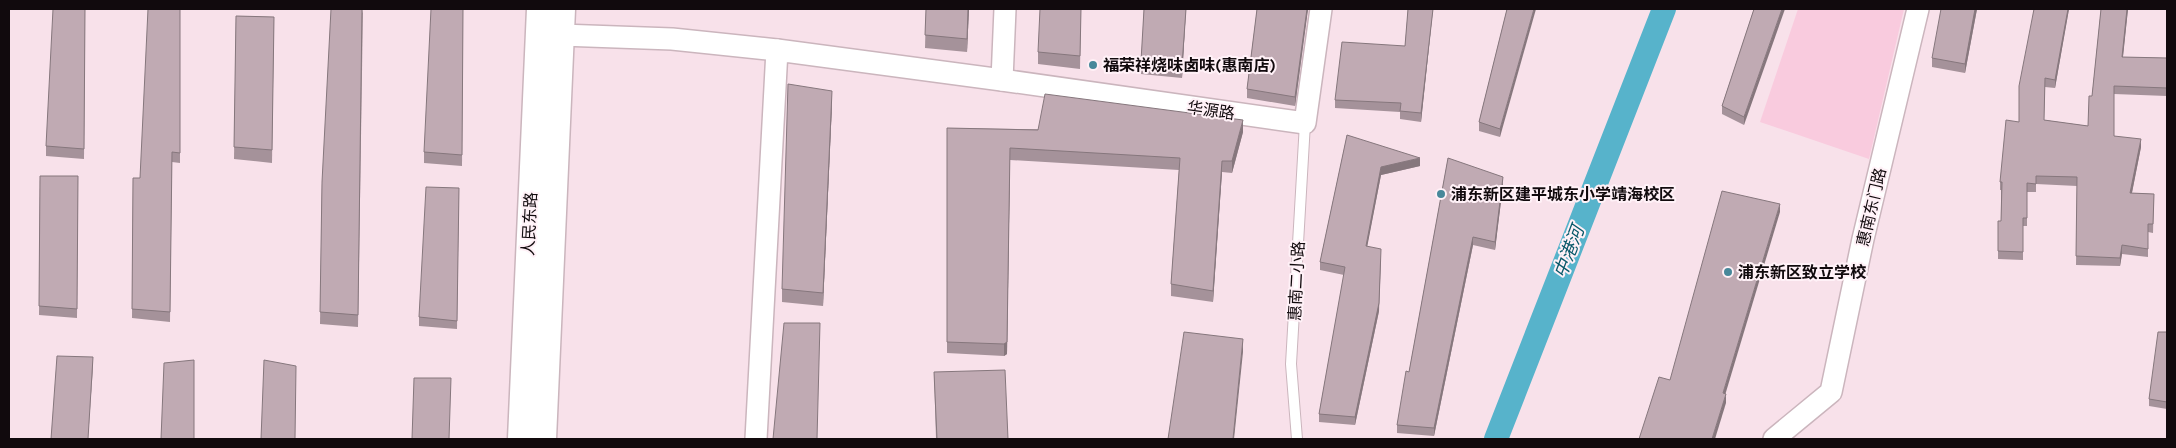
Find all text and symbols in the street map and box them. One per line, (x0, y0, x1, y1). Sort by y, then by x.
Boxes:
place label: 福荣祥烧味卤味(惠南店) (1103, 56, 1276, 75)
marker: 福荣祥烧味卤味(惠南店) (1087, 59, 1099, 71)
street label: 华源路 (1186, 98, 1236, 123)
street label: 惠南东门路 (1853, 166, 1890, 248)
place label: 浦东新区建平城东小学靖海校区 (1451, 185, 1675, 204)
marker: 浦东新区建平城东小学靖海校区 (1435, 188, 1447, 200)
street label: 人民东路 (518, 192, 541, 256)
water label: 中港河 (1549, 220, 1590, 281)
street label: 惠南二小路 (1285, 241, 1308, 321)
place label: 浦东新区致立学校 (1738, 263, 1867, 282)
marker: 浦东新区致立学校 (1722, 266, 1734, 278)

